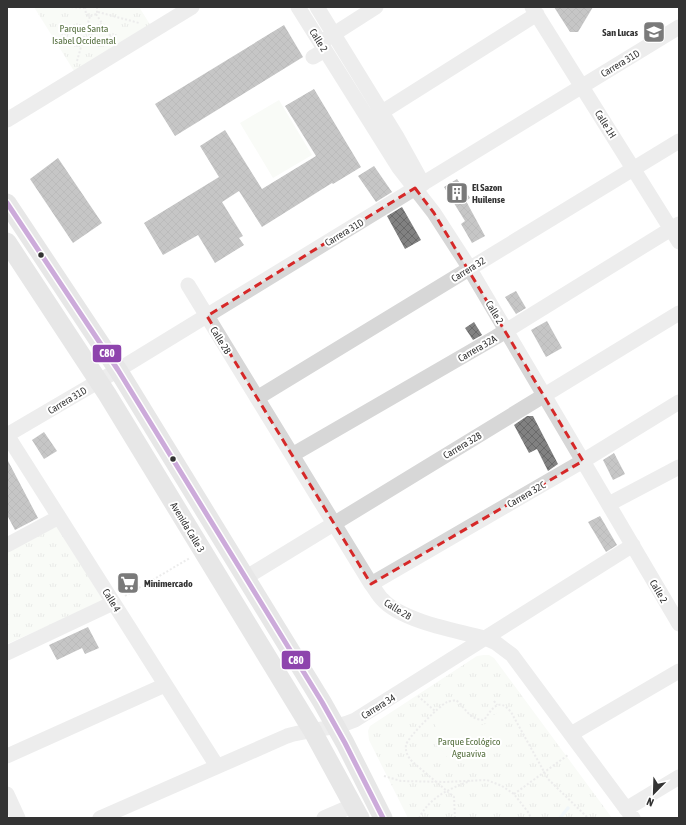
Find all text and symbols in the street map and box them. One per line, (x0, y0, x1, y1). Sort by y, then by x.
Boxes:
school or university icon: San Lucas (641, 19, 667, 45)
park label: Parque Santa Isabel Occidental (52, 23, 116, 46)
street label: Calle 2 (307, 27, 330, 54)
place label: San Lucas (602, 27, 638, 38)
street label: Carrera 31D (599, 47, 642, 79)
street label: Calle 1H (593, 108, 618, 140)
building icon: El Sazon Huilense (444, 180, 470, 206)
place label: El Sazon Huilense (472, 182, 505, 205)
street label: Carrera 31D (323, 216, 366, 248)
unlabelled marker (36, 250, 46, 260)
street label: Carrera 32 (449, 255, 487, 284)
street label: Calle 2 (483, 299, 506, 326)
street label: Calle 2B (208, 325, 233, 356)
street label: Carrera 32A (456, 333, 499, 364)
line badge: C80 (92, 344, 122, 363)
text: C80 (99, 347, 115, 359)
street label: Carrera 31D (46, 384, 89, 416)
street label: Carrera 32B (441, 430, 484, 461)
unlabelled marker (168, 454, 178, 464)
street label: Carrera 32C (505, 479, 548, 510)
street label: Avenida Calle 3 (168, 500, 207, 554)
supermarket icon: Minimercado (115, 570, 141, 596)
place label: Minimercado (144, 578, 193, 589)
street label: Calle 2 (648, 578, 670, 605)
street label: Calle 4 (100, 587, 123, 614)
street label: Calle 2B (382, 597, 413, 622)
line badge: C80 (281, 650, 311, 670)
text: C80 (288, 654, 304, 666)
street label: Carrera 34 (359, 692, 397, 721)
park label: Parque Ecológico Aguaviva (438, 736, 501, 759)
north arrow (634, 773, 674, 813)
text: N (645, 795, 655, 809)

